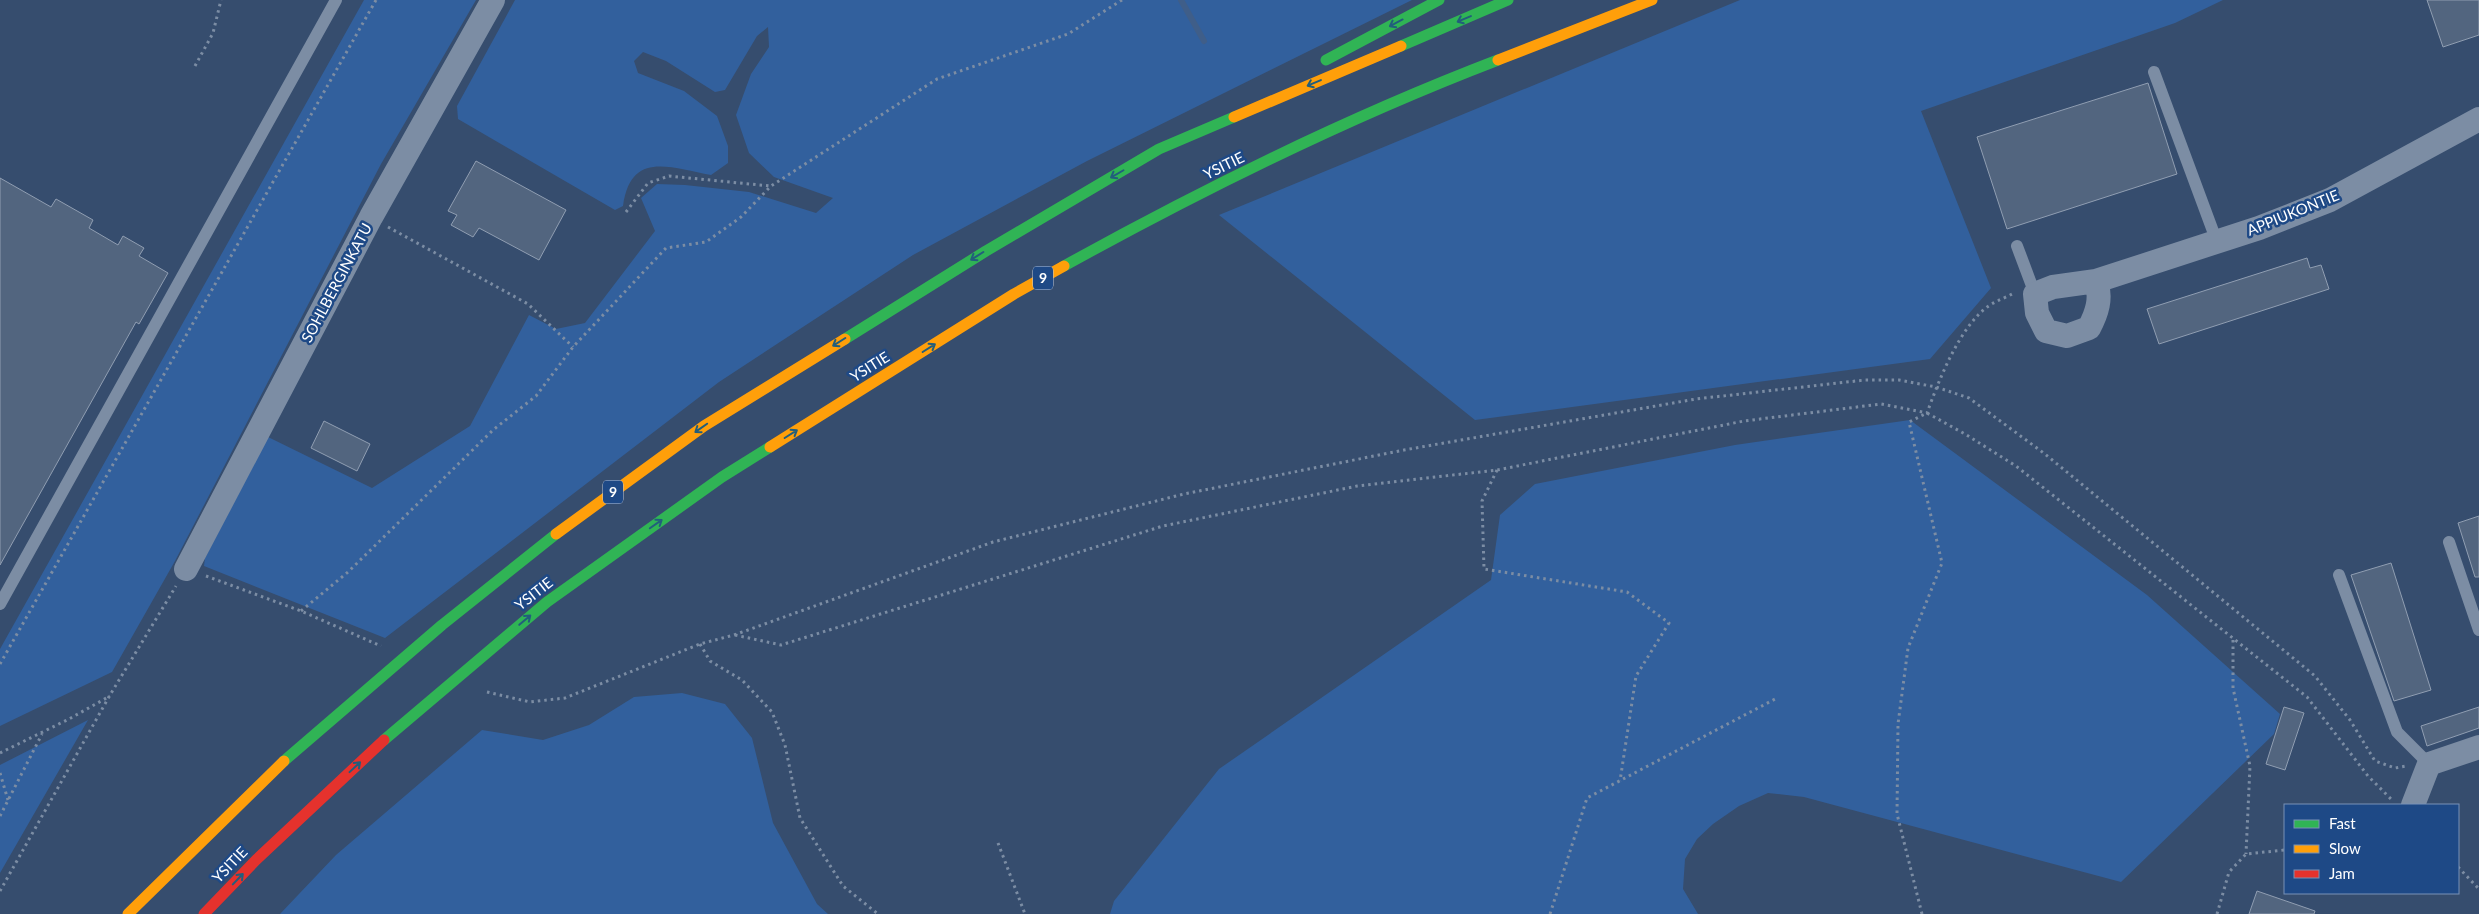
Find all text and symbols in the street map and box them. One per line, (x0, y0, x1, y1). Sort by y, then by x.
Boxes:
one-way arrow (1456, 16, 1471, 25)
one-way arrow (1389, 19, 1404, 28)
one-way arrow (1307, 78, 1322, 88)
street label: YSITIE (1200, 148, 1247, 183)
one-way arrow (1110, 169, 1124, 179)
street label: APPIUKONTIE (2244, 185, 2341, 239)
street label: SOHLBERGINKATU (297, 220, 375, 345)
one-way arrow (970, 252, 984, 262)
road number: 9 (1033, 266, 1053, 290)
one-way arrow (832, 337, 846, 347)
one-way arrow (921, 342, 935, 352)
street label: YSITIE (846, 347, 893, 385)
one-way arrow (694, 423, 708, 433)
one-way arrow (783, 429, 797, 439)
road number: 9 (603, 481, 623, 504)
one-way arrow (649, 519, 663, 529)
street label: YSITIE (511, 573, 556, 614)
one-way arrow (518, 615, 531, 626)
one-way arrow (349, 761, 362, 773)
legend (2284, 804, 2459, 894)
text: Fast (2329, 814, 2356, 832)
text: Slow (2329, 839, 2361, 857)
street label: YSITIE (208, 843, 251, 886)
text: Jam (2329, 864, 2355, 882)
one-way arrow (231, 873, 244, 885)

